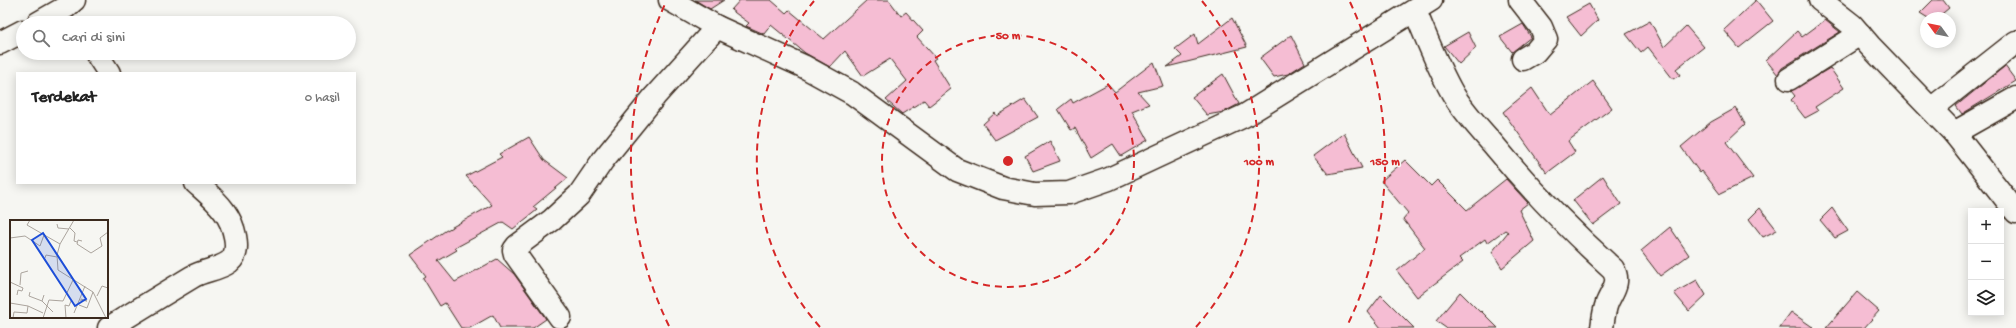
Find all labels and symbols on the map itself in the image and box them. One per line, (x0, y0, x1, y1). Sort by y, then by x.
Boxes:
north arrow (1920, 12, 1956, 48)
text: 50 m (996, 30, 1021, 44)
centre of rings (1001, 154, 1015, 168)
text: 100 m (1243, 156, 1274, 170)
text: 150 m (1369, 156, 1400, 170)
inset map (10, 220, 108, 318)

